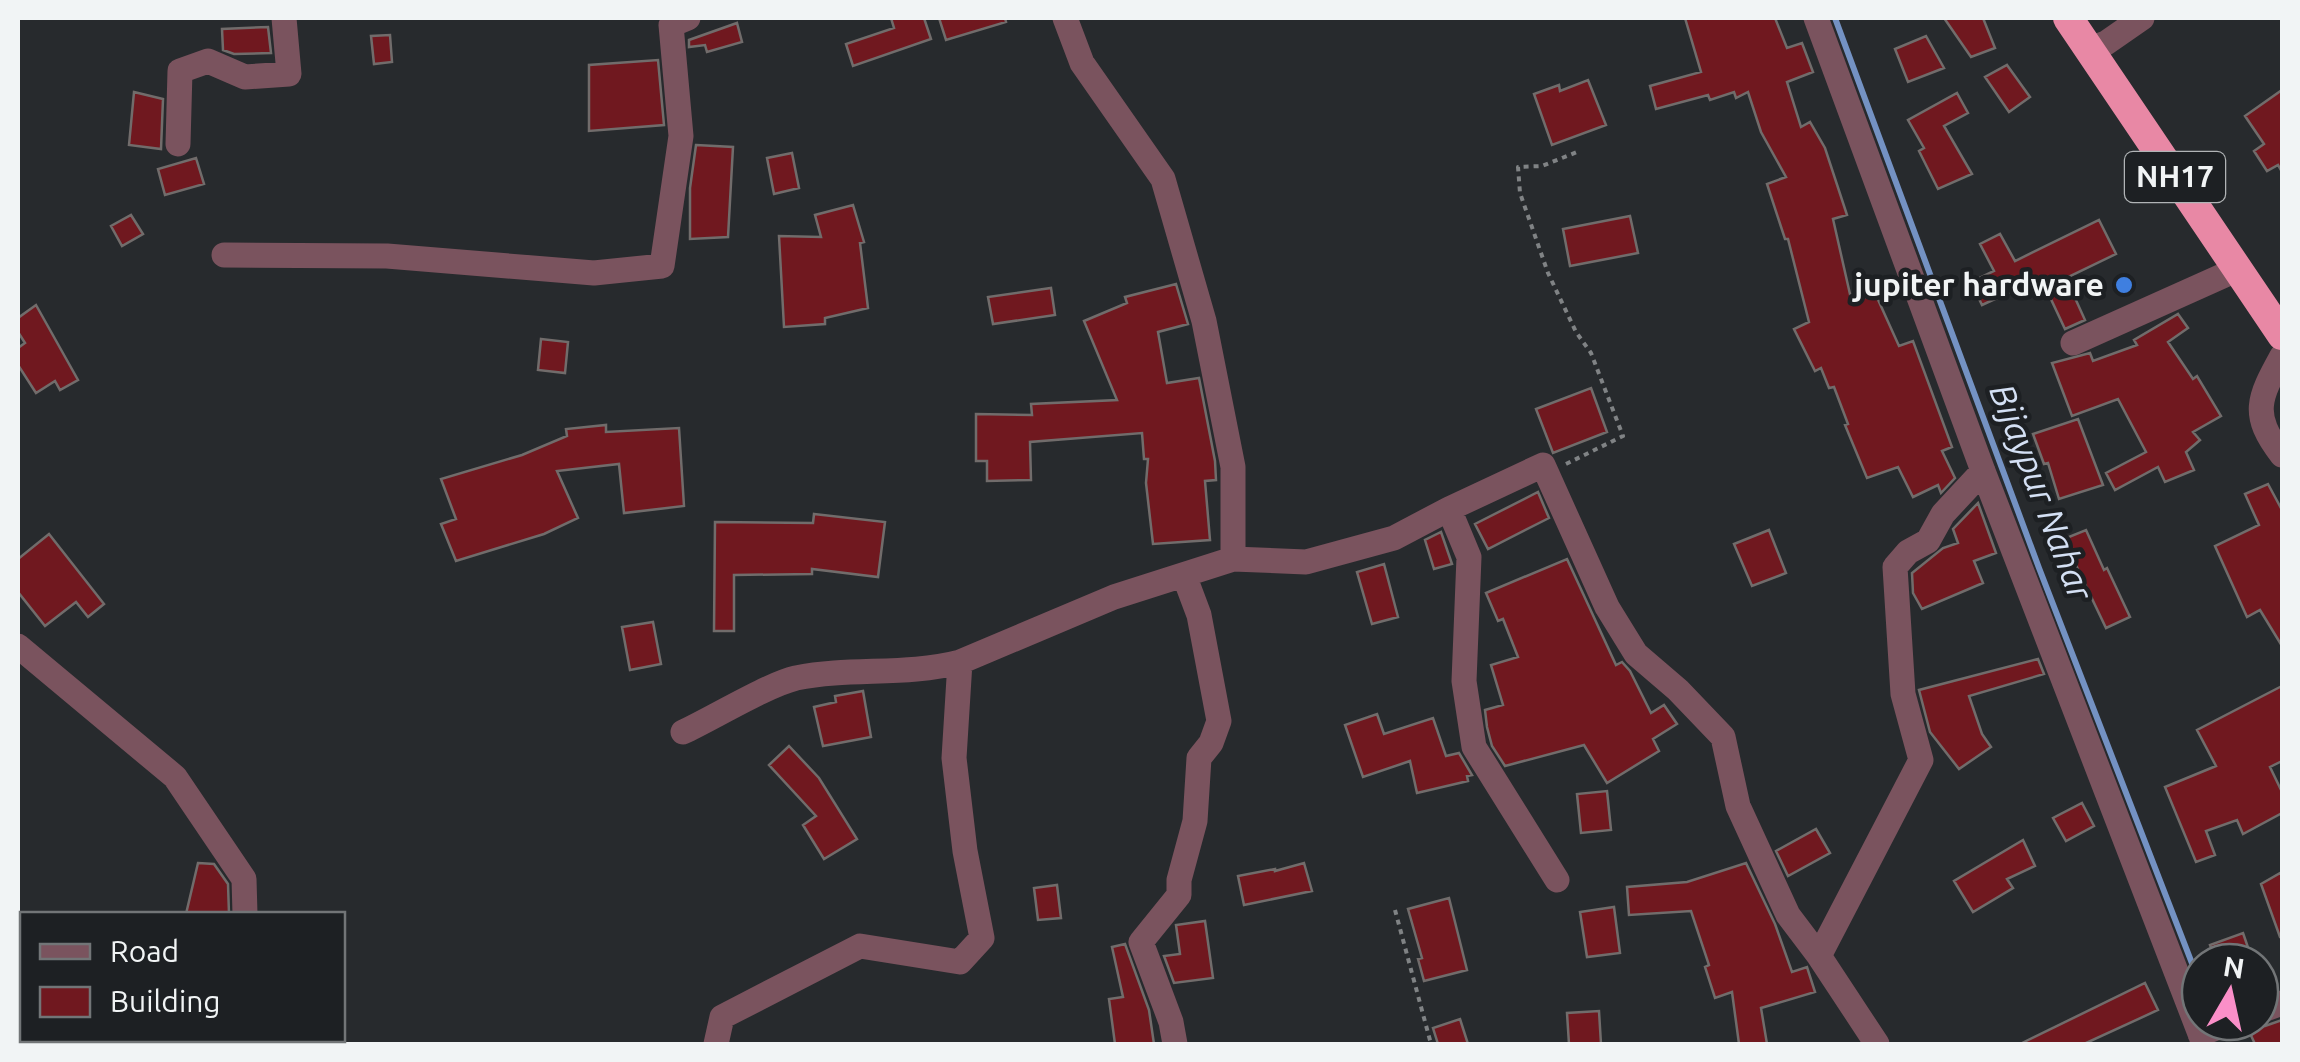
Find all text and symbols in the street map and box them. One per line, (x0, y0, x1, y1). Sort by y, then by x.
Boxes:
road number: NH17 (2125, 152, 2225, 202)
place label: jupiter hardware (1851, 266, 2104, 302)
marker: jupiter hardware (2113, 274, 2135, 296)
water label: Bijaypur Nahar (1982, 378, 2102, 607)
legend (20, 912, 345, 1042)
text: Road (110, 934, 179, 968)
north arrow (2180, 942, 2280, 1042)
text: N (2221, 950, 2247, 984)
text: Building (110, 984, 221, 1018)

